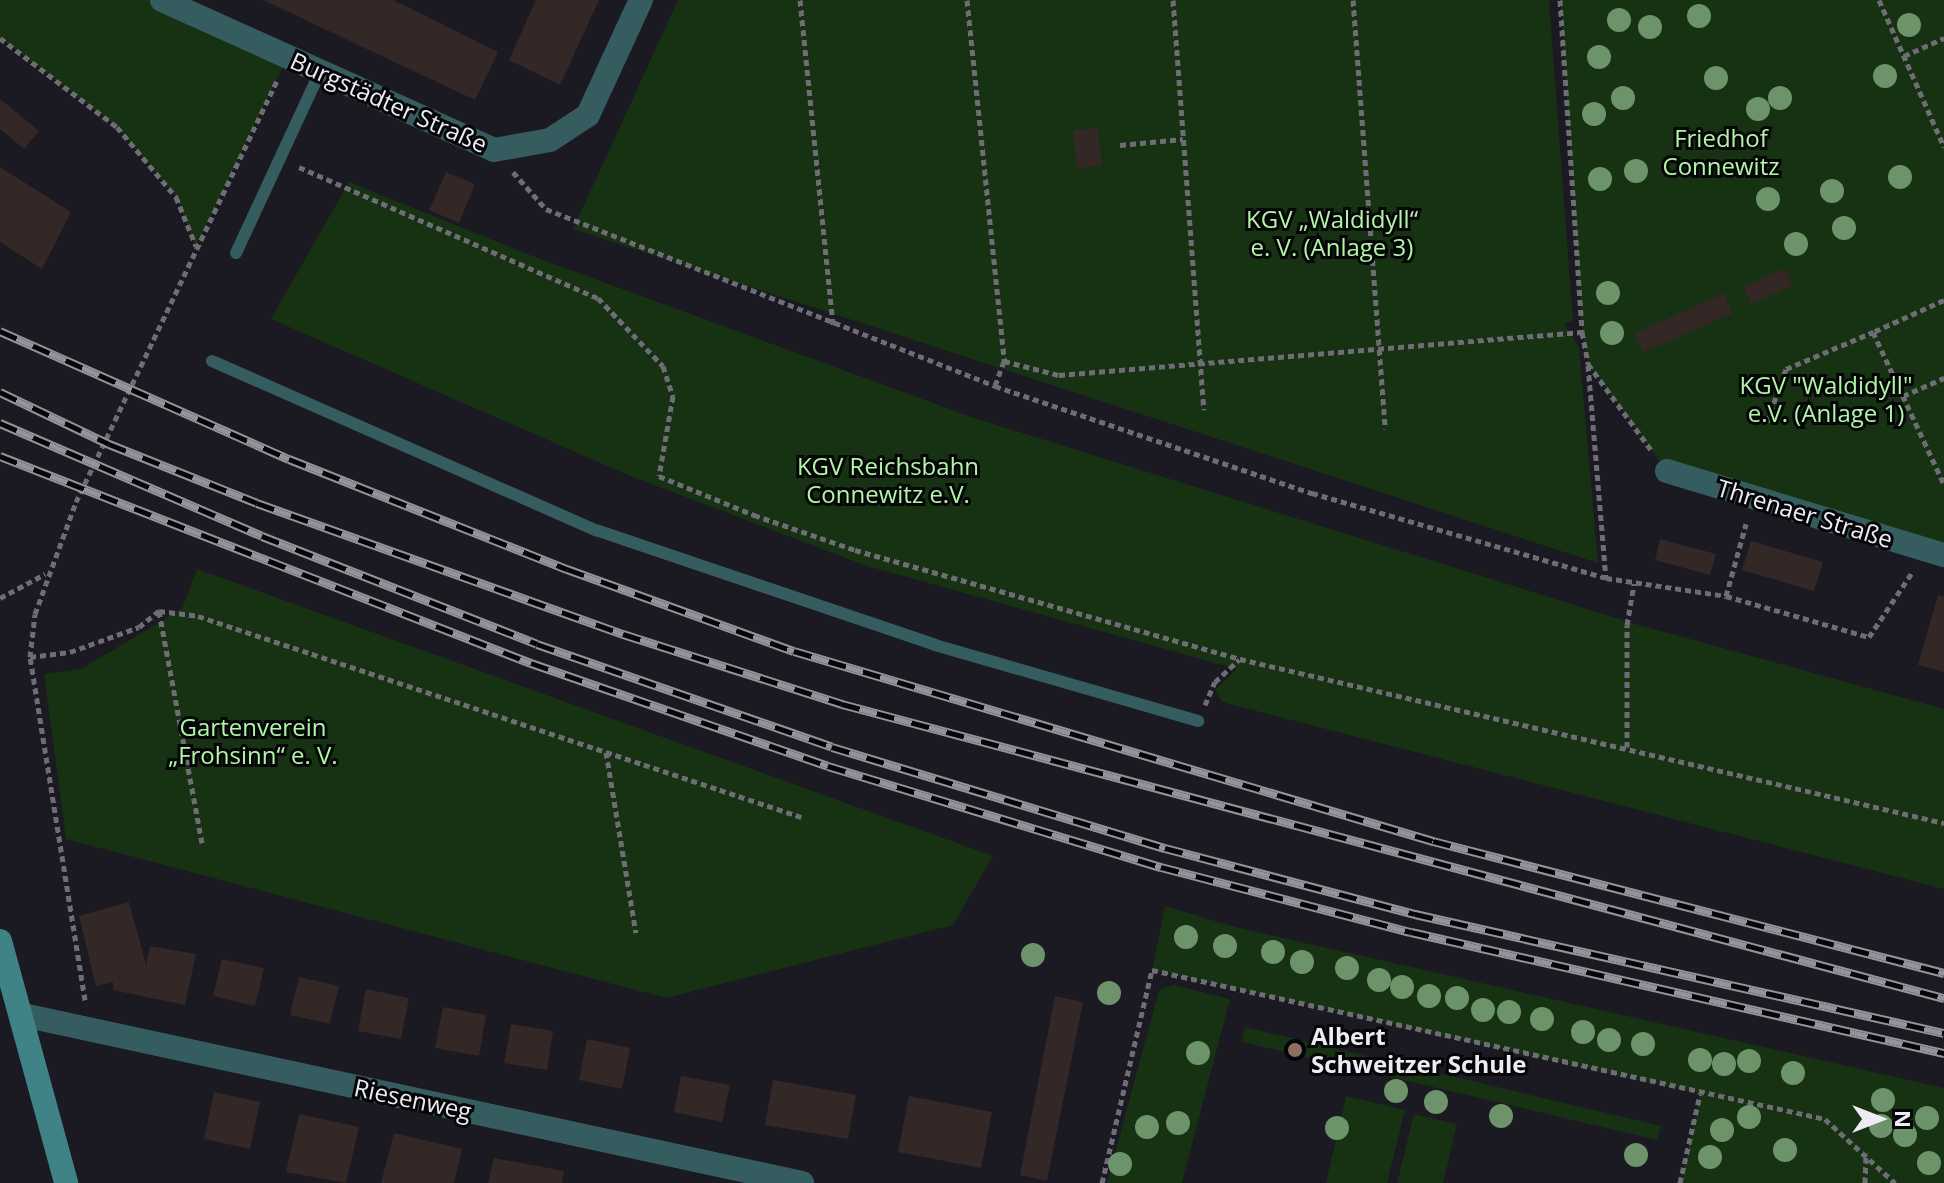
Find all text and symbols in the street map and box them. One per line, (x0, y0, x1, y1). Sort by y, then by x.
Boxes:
street label: Burgstädter Straße (286, 46, 492, 158)
park label: Friedhof Connewitz (1663, 124, 1779, 180)
park label: KGV „Waldidyll“ e. V. (Anlage 3) (1246, 205, 1418, 261)
park label: KGV "Waldidyll" e.V. (Anlage 1) (1740, 371, 1912, 427)
park label: KGV Reichsbahn Connewitz e.V. (797, 452, 979, 508)
street label: Threnaer Straße (1714, 473, 1896, 553)
park label: Gartenverein „Frohsinn“ e. V. (168, 713, 338, 769)
place label: Albert Schweitzer Schule (1311, 1022, 1526, 1078)
marker: Albert Schweitzer Schule (1286, 1041, 1304, 1059)
street label: Riesenweg (352, 1073, 474, 1125)
north arrow (1840, 1079, 1920, 1159)
text: N (1889, 1110, 1919, 1128)

